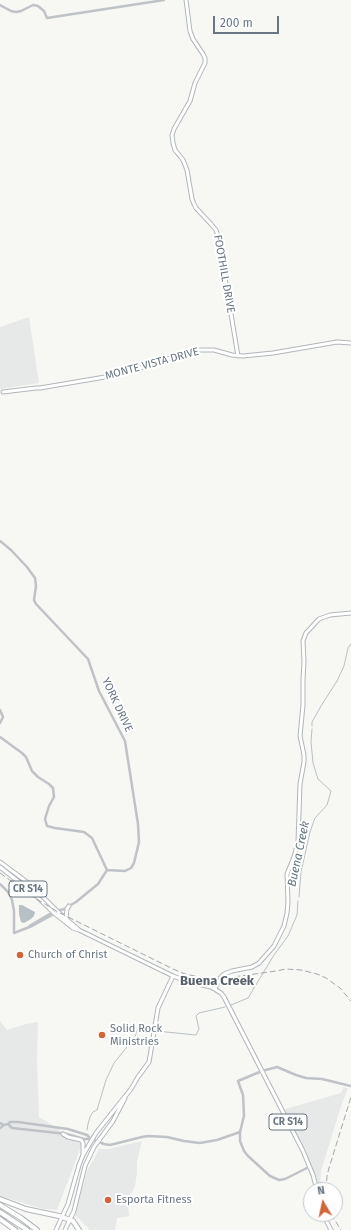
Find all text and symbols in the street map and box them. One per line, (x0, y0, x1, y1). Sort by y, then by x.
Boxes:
scale bar (215, 8, 281, 34)
text: 200 m (220, 16, 253, 30)
street label: FOOTHILL DRIVE (211, 234, 237, 314)
street label: MONTE VISTA DRIVE (104, 345, 200, 383)
street label: YORK DRIVE (99, 676, 135, 734)
water label: Buena Creek (285, 820, 313, 888)
road number: CR S14 (9, 881, 47, 897)
place label: Church of Christ (28, 948, 107, 962)
marker: Church of Christ (15, 950, 25, 960)
district label: Buena Creek (180, 973, 254, 989)
place label: Solid Rock Ministries (110, 1022, 162, 1048)
marker: Solid Rock Ministries (97, 1030, 107, 1040)
road number: CR S14 (269, 1114, 307, 1130)
north arrow (303, 1182, 343, 1222)
text: N (317, 1184, 326, 1198)
place label: Esporta Fitness (116, 1193, 192, 1207)
marker: Esporta Fitness (103, 1195, 113, 1205)

